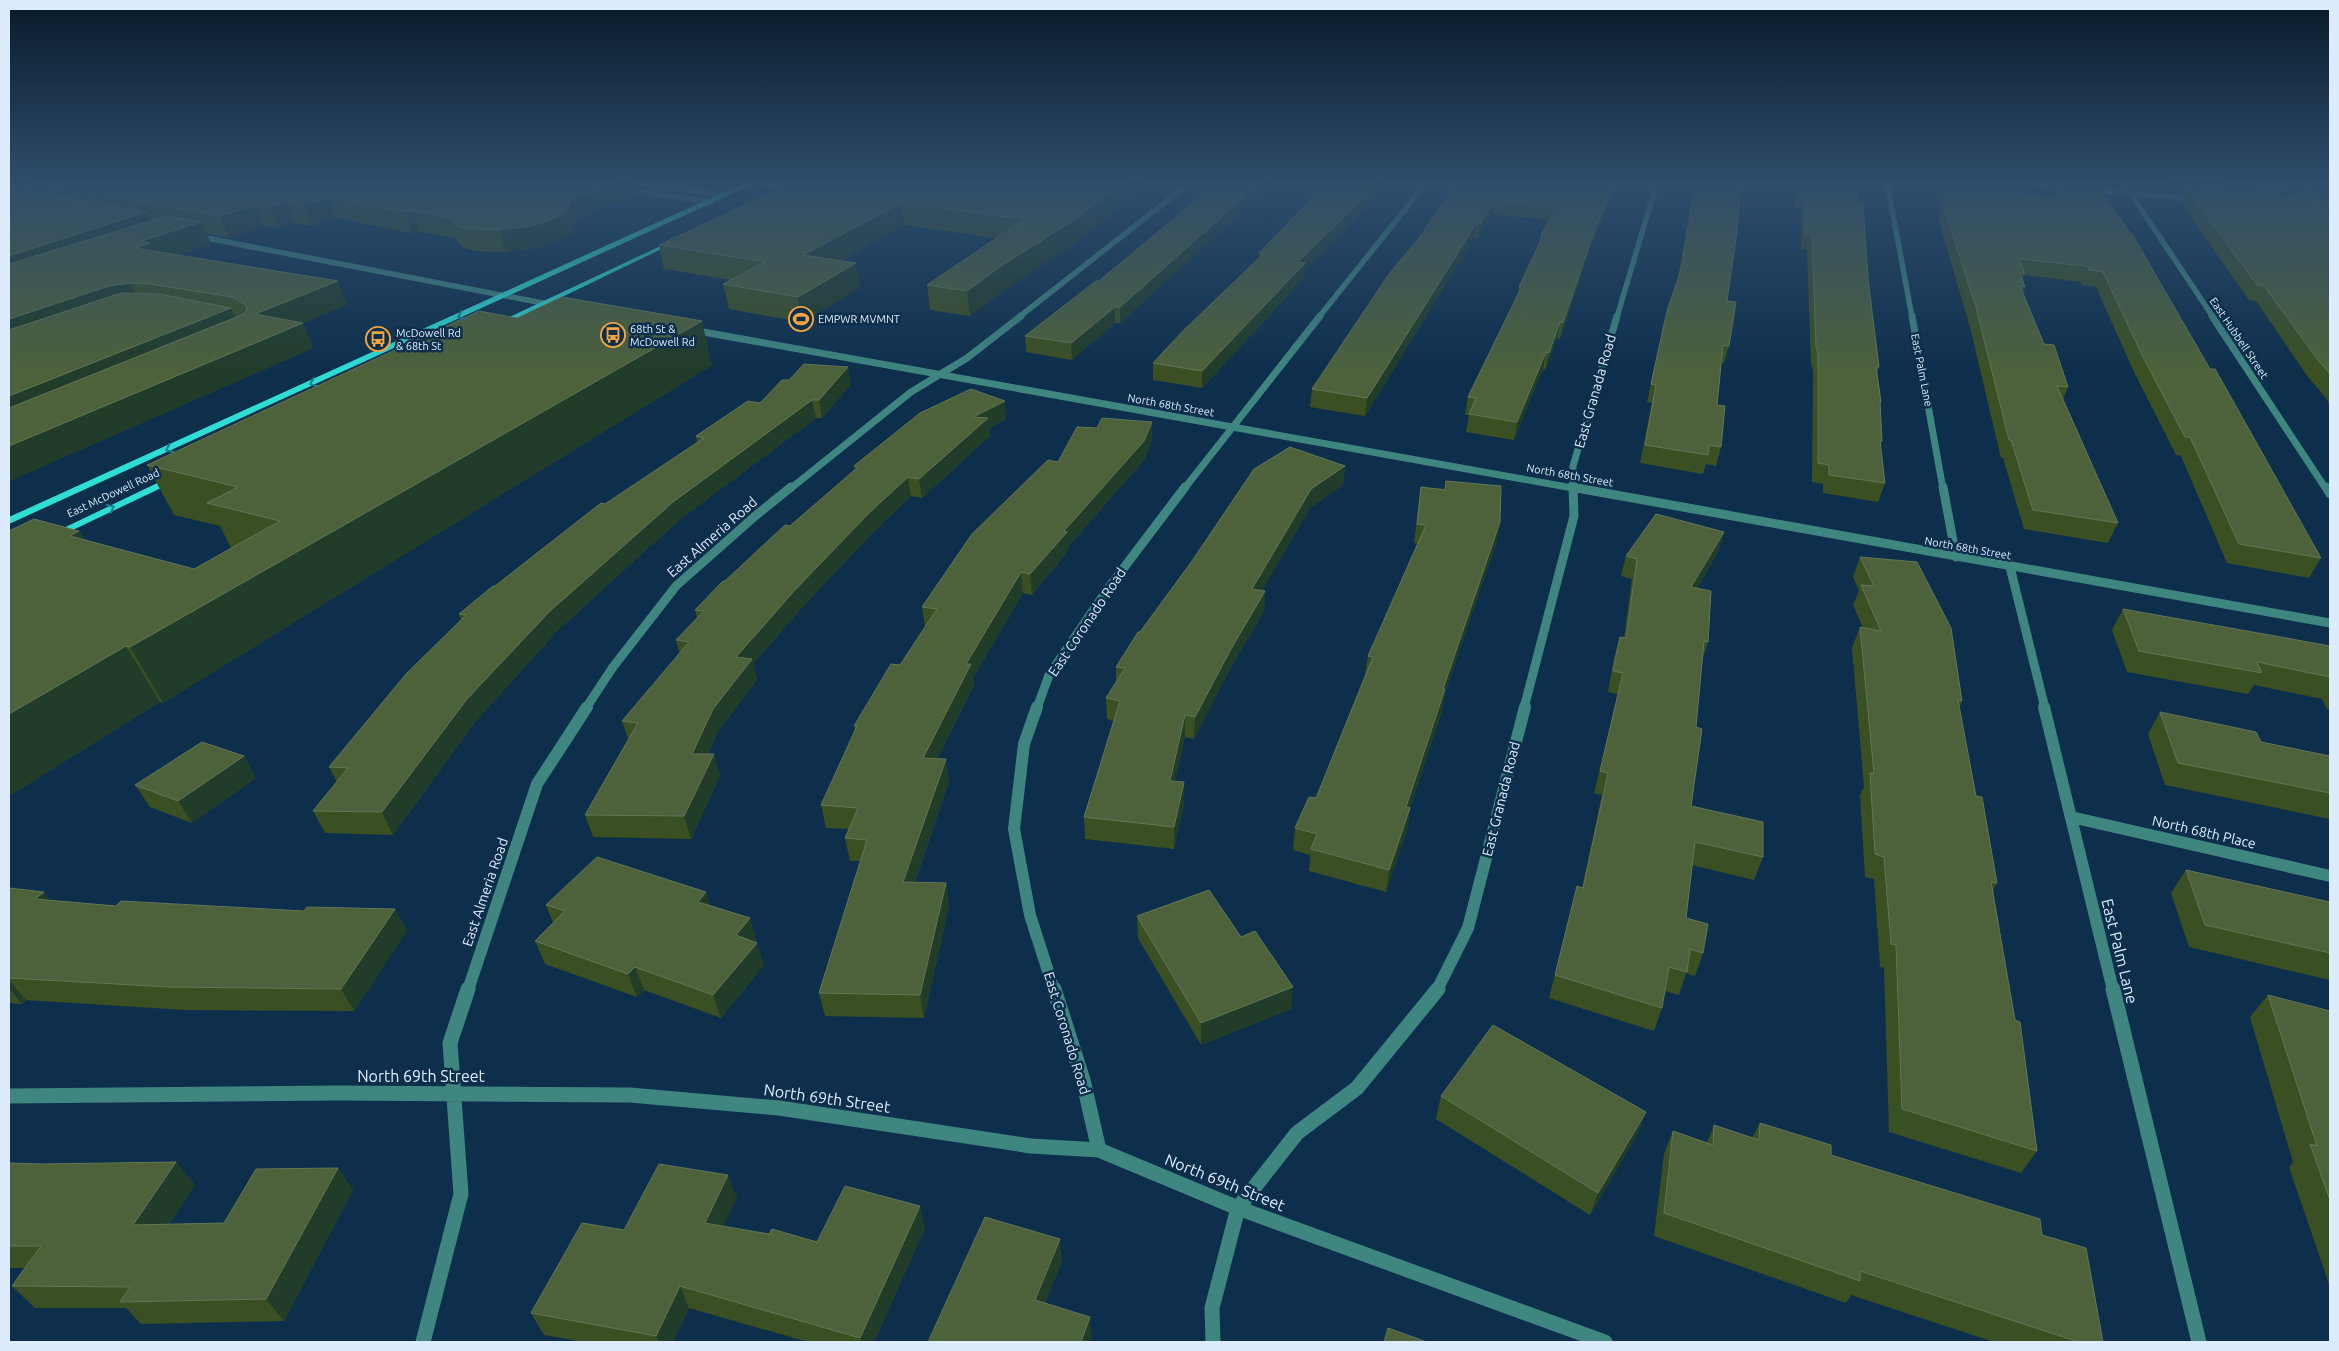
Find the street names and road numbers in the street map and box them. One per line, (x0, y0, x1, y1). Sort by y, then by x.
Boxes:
street label: East Hubbell Street (2207, 295, 2271, 381)
street label: East Granada Road (1571, 332, 1619, 450)
street label: East Palm Lane (1909, 332, 1935, 408)
street label: North 68th Street (1127, 391, 1216, 419)
street label: North 68th Street (1526, 461, 1615, 489)
street label: East McDowell Road (65, 466, 161, 520)
street label: East Almeria Road (664, 494, 760, 580)
street label: North 68th Street (1924, 534, 2013, 562)
street label: East Coronado Road (1045, 565, 1129, 679)
street label: East Granada Road (1479, 740, 1523, 858)
street label: North 68th Place (2150, 812, 2258, 852)
street label: East Almeria Road (459, 836, 511, 948)
street label: East Palm Lane (2098, 897, 2142, 1005)
street label: East Coronado Road (1041, 970, 1093, 1096)
street label: North 69th Street (357, 1067, 486, 1085)
street label: North 69th Street (762, 1080, 892, 1116)
street label: North 69th Street (1162, 1150, 1288, 1215)

